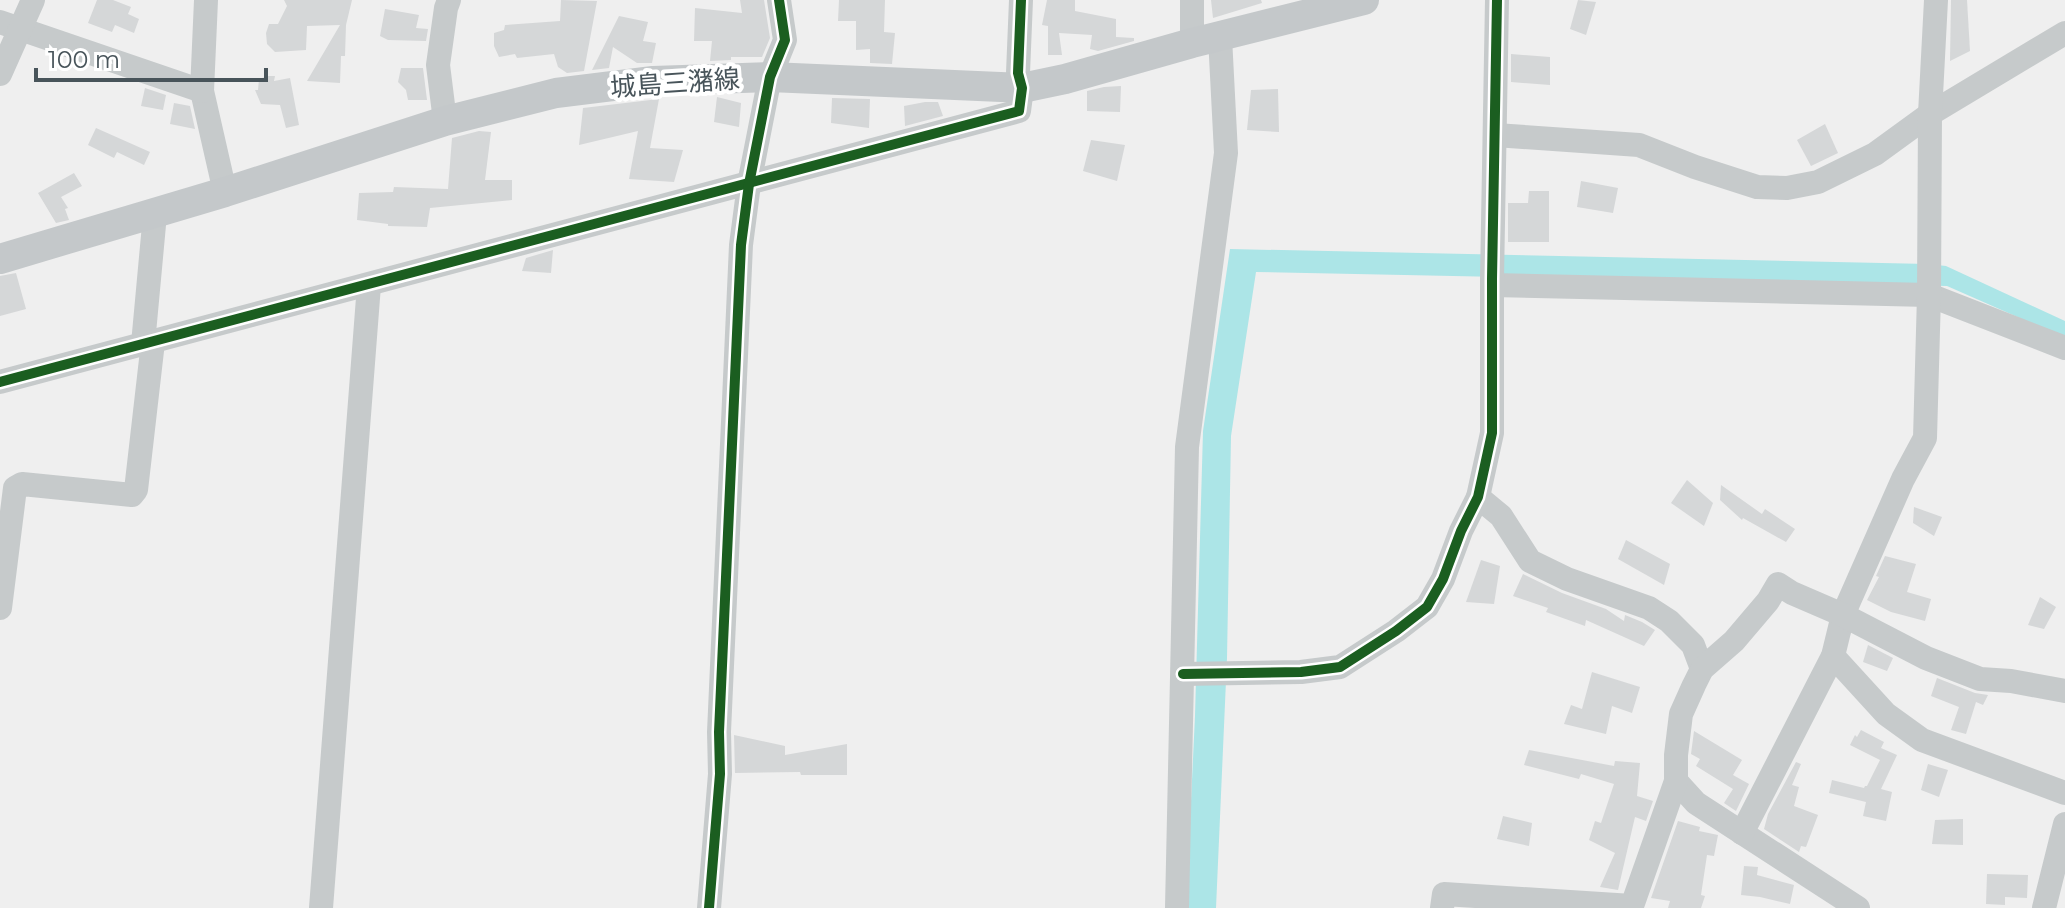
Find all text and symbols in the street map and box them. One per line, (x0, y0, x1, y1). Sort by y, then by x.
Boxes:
scale bar (36, 32, 266, 82)
text: 100 m (48, 45, 120, 74)
street label: 城島三潴線 (609, 63, 741, 103)

